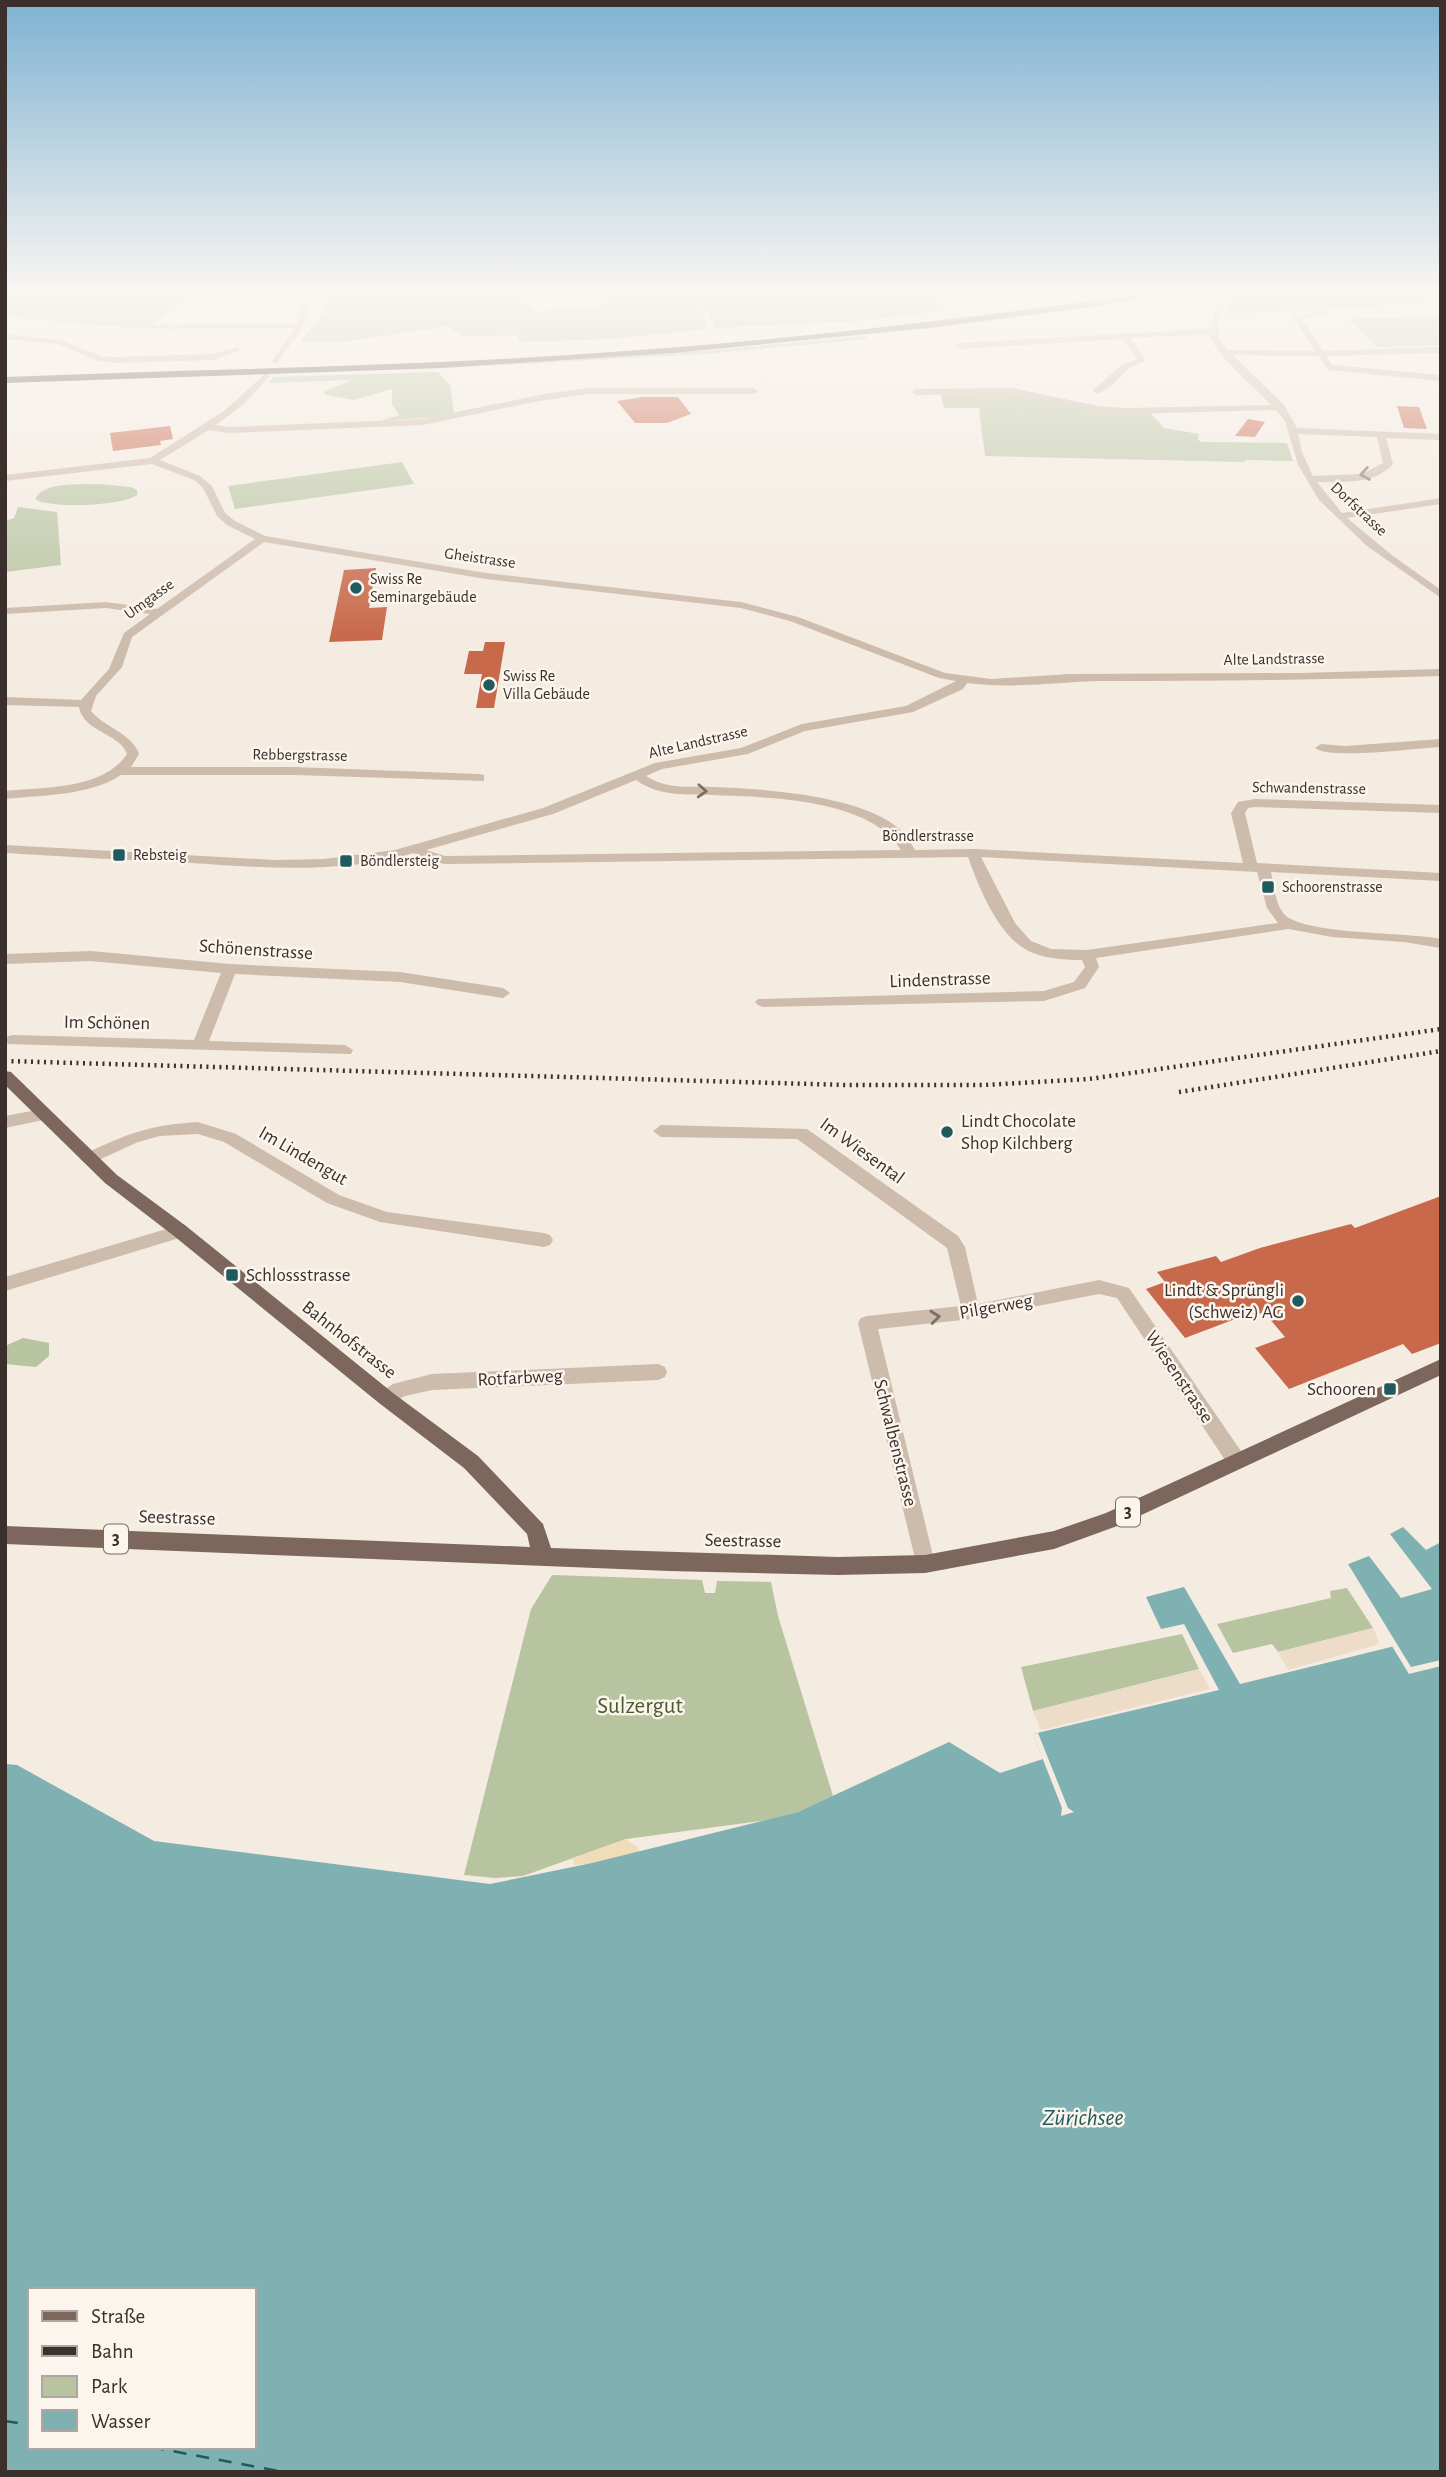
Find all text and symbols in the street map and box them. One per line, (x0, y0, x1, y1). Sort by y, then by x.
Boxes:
one-way arrow (1359, 466, 1371, 481)
street label: Dorfstrasse (1328, 479, 1390, 539)
street label: Gheistrasse (443, 545, 517, 571)
place label: Swiss Re Seminargebäude (370, 571, 477, 605)
street label: Umgasse (121, 576, 177, 622)
marker: Swiss Re Seminargebäude (348, 580, 364, 596)
street label: Alte Landstrasse (1223, 650, 1325, 668)
place label: Swiss Re Villa Gebäude (503, 668, 590, 702)
marker: Swiss Re Villa Gebäude (481, 677, 497, 693)
street label: Alte Landstrasse (647, 723, 749, 761)
street label: Rebbergstrasse (252, 746, 348, 764)
street label: Schwandenstrasse (1252, 779, 1366, 797)
one-way arrow (696, 783, 707, 798)
street label: Böndlerstrasse (882, 828, 974, 844)
marker: Rebsteig (111, 847, 127, 863)
place label: Rebsteig (133, 847, 187, 863)
marker: Böndlersteig (338, 853, 354, 869)
place label: Böndlersteig (360, 853, 439, 869)
marker: Schoorenstrasse (1260, 879, 1276, 895)
place label: Schoorenstrasse (1282, 879, 1383, 895)
street label: Schönenstrasse (199, 937, 313, 963)
street label: Lindenstrasse (889, 969, 991, 991)
street label: Im Schönen (64, 1013, 150, 1033)
place label: Lindt Chocolate Shop Kilchberg (961, 1112, 1076, 1153)
street label: Im Wiesental (816, 1114, 908, 1188)
street label: Im Lindengut (255, 1123, 351, 1189)
marker: Lindt Chocolate Shop Kilchberg (939, 1124, 955, 1140)
place label: Schlossstrasse (246, 1266, 351, 1285)
marker: Schlossstrasse (224, 1267, 240, 1283)
place label: Lindt & Sprüngli (Schweiz) AG (1164, 1281, 1284, 1322)
street label: Pilgerweg (958, 1291, 1035, 1323)
marker: Lindt & Sprüngli (Schweiz) AG (1290, 1293, 1306, 1309)
street label: Bahnhofstrasse (298, 1298, 400, 1382)
one-way arrow (929, 1310, 940, 1325)
street label: Wiesenstrasse (1141, 1328, 1217, 1426)
street label: Rotfarbweg (477, 1366, 564, 1390)
street label: Schwalbenstrasse (870, 1377, 920, 1509)
place label: Schooren (1307, 1380, 1376, 1399)
marker: Schooren (1382, 1381, 1398, 1397)
road number: 3 (1116, 1498, 1140, 1526)
street label: Seestrasse (138, 1507, 216, 1529)
road number: 3 (104, 1524, 128, 1554)
street label: Seestrasse (704, 1531, 782, 1551)
park label: Sulzergut (597, 1695, 684, 1718)
water label: Zürichsee (1042, 2106, 1124, 2130)
legend (28, 2288, 256, 2449)
text: Straße (91, 2306, 145, 2327)
text: Bahn (91, 2341, 134, 2362)
text: Park (91, 2376, 128, 2397)
text: Wasser (91, 2411, 151, 2432)

